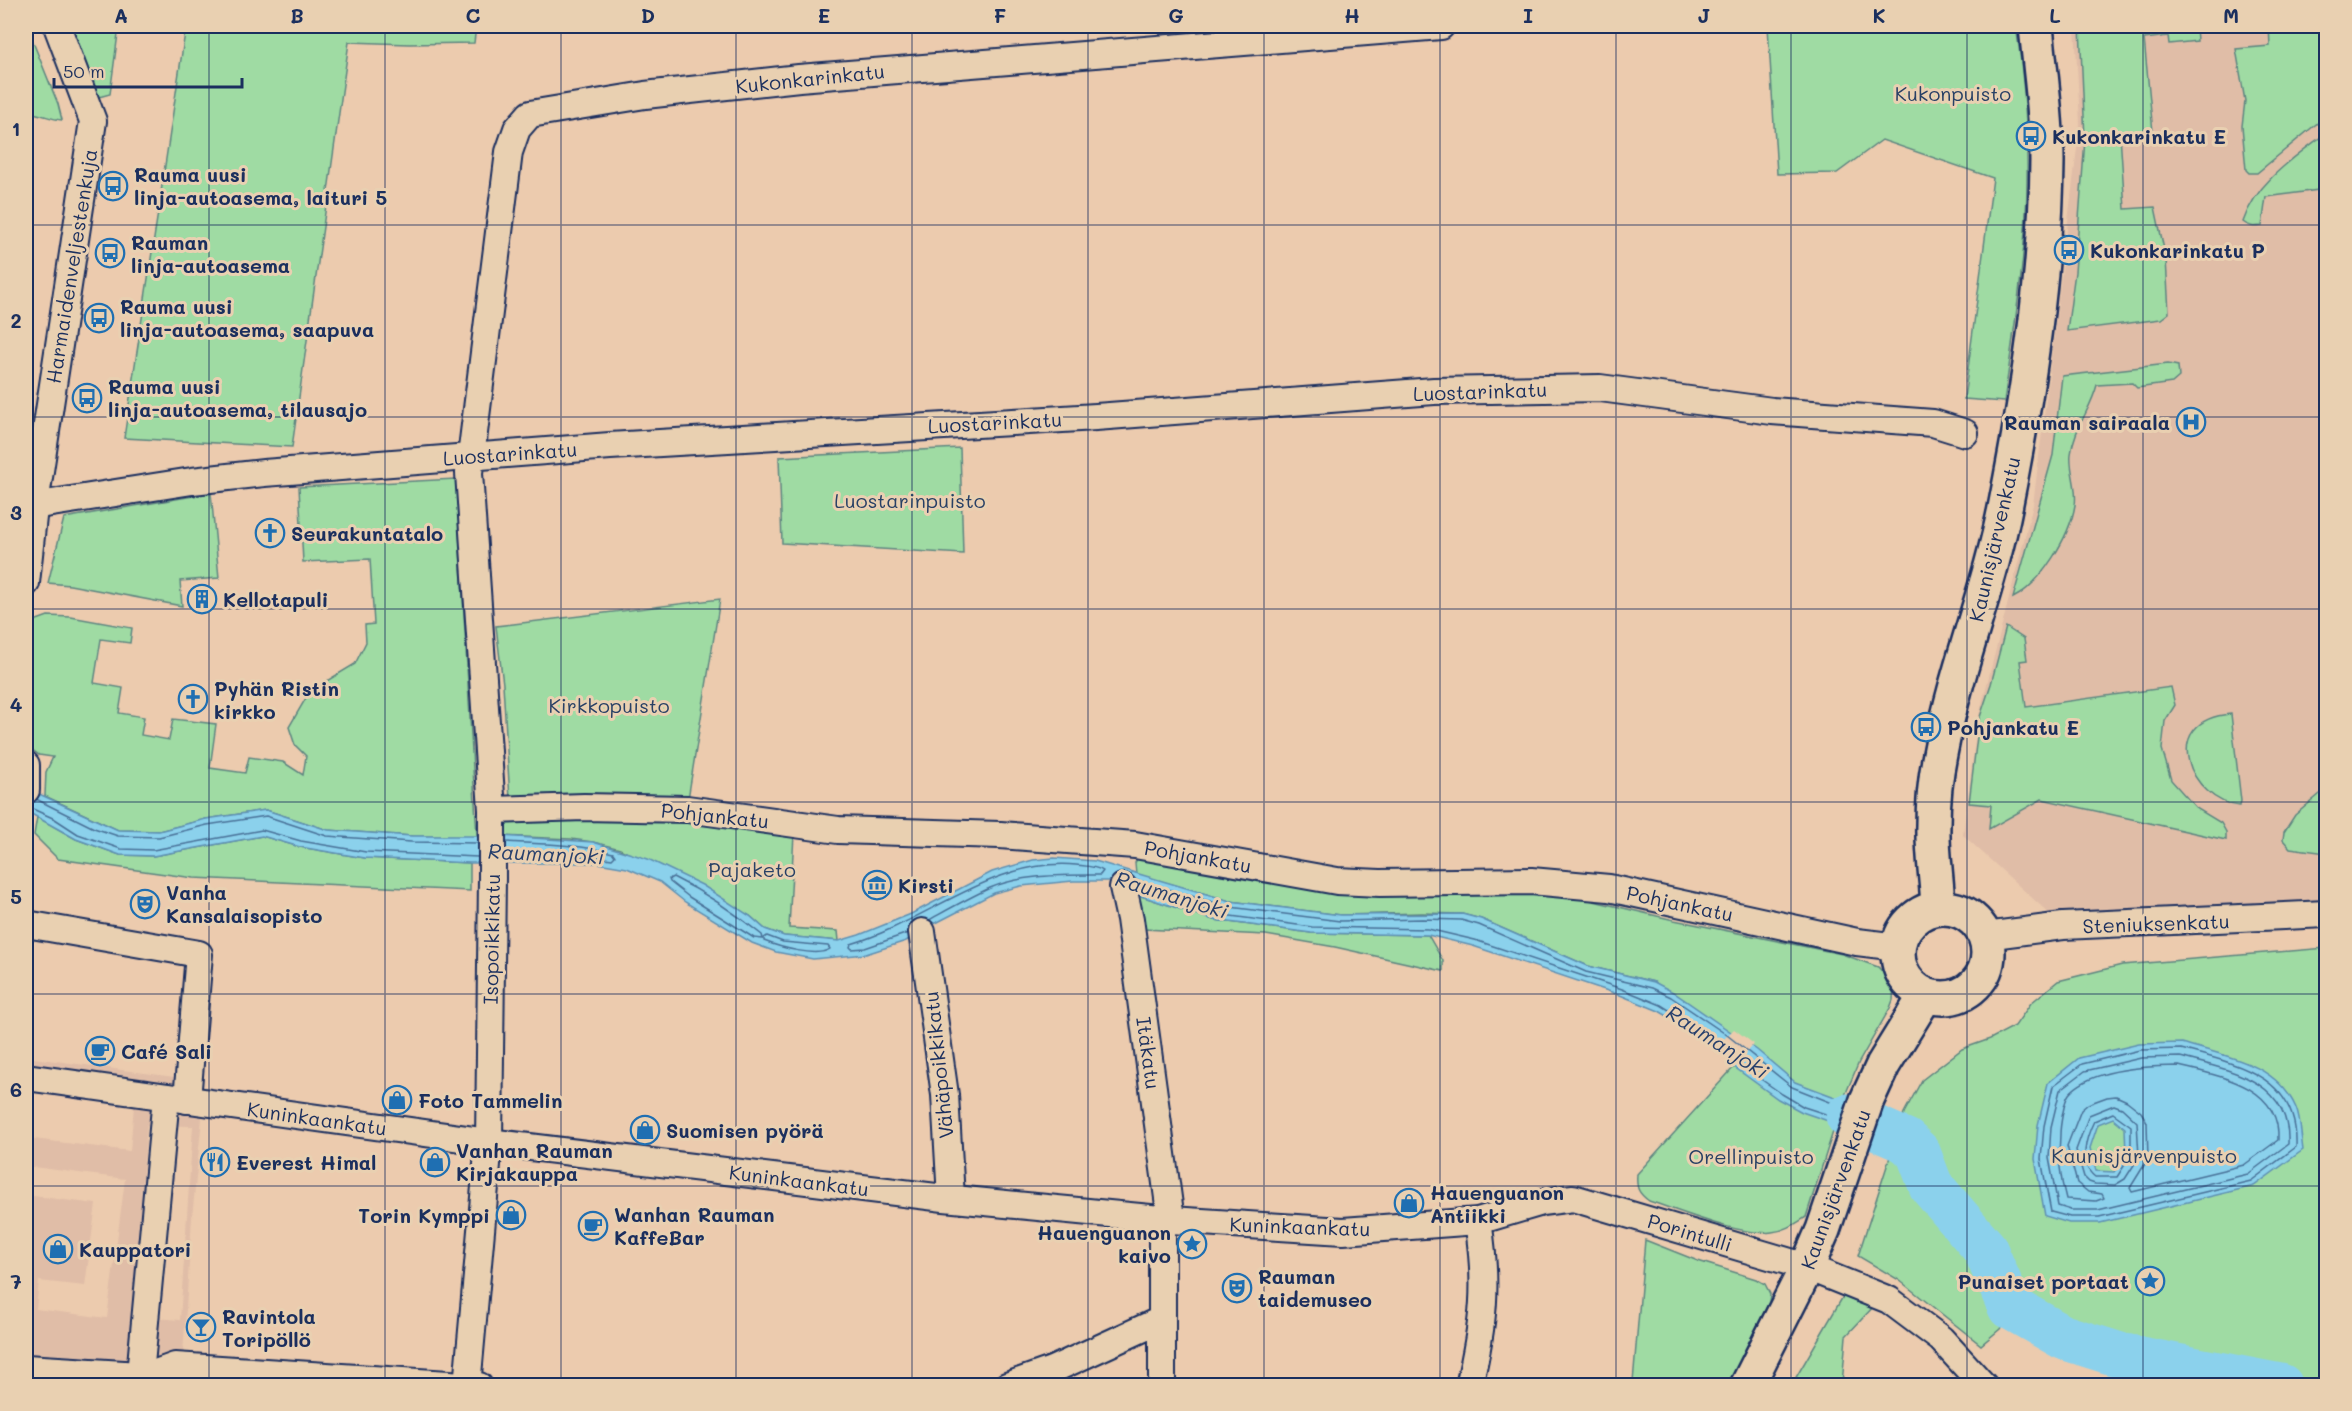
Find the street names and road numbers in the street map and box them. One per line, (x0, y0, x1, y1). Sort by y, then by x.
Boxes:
street label: Kukonkarinkatu (734, 57, 886, 99)
street label: Harmaidenveljestenkuja (40, 147, 102, 385)
street label: Luostarinkatu (1412, 376, 1548, 406)
street label: Luostarinkatu (927, 406, 1063, 438)
street label: Luostarinkatu (442, 435, 578, 471)
street label: Kaunisjärvenkatu (1962, 454, 2026, 624)
street label: Pohjankatu (660, 796, 770, 834)
street label: Pohjankatu (1142, 834, 1254, 878)
street label: Isopoikkikatu (477, 873, 505, 1005)
street label: Pohjankatu (1624, 879, 1736, 927)
street label: Steniuksenkatu (2082, 907, 2230, 939)
street label: Vähäpoikkikatu (917, 990, 959, 1140)
street label: Itäkatu (1131, 1015, 1167, 1091)
street label: Kuninkaankatu (245, 1095, 389, 1141)
street label: Kaunisjärvenkatu (1794, 1105, 1876, 1273)
street label: Kuninkaankatu (728, 1159, 870, 1201)
street label: Porintulli (1644, 1207, 1736, 1257)
street label: Kuninkaankatu (1229, 1211, 1371, 1241)

